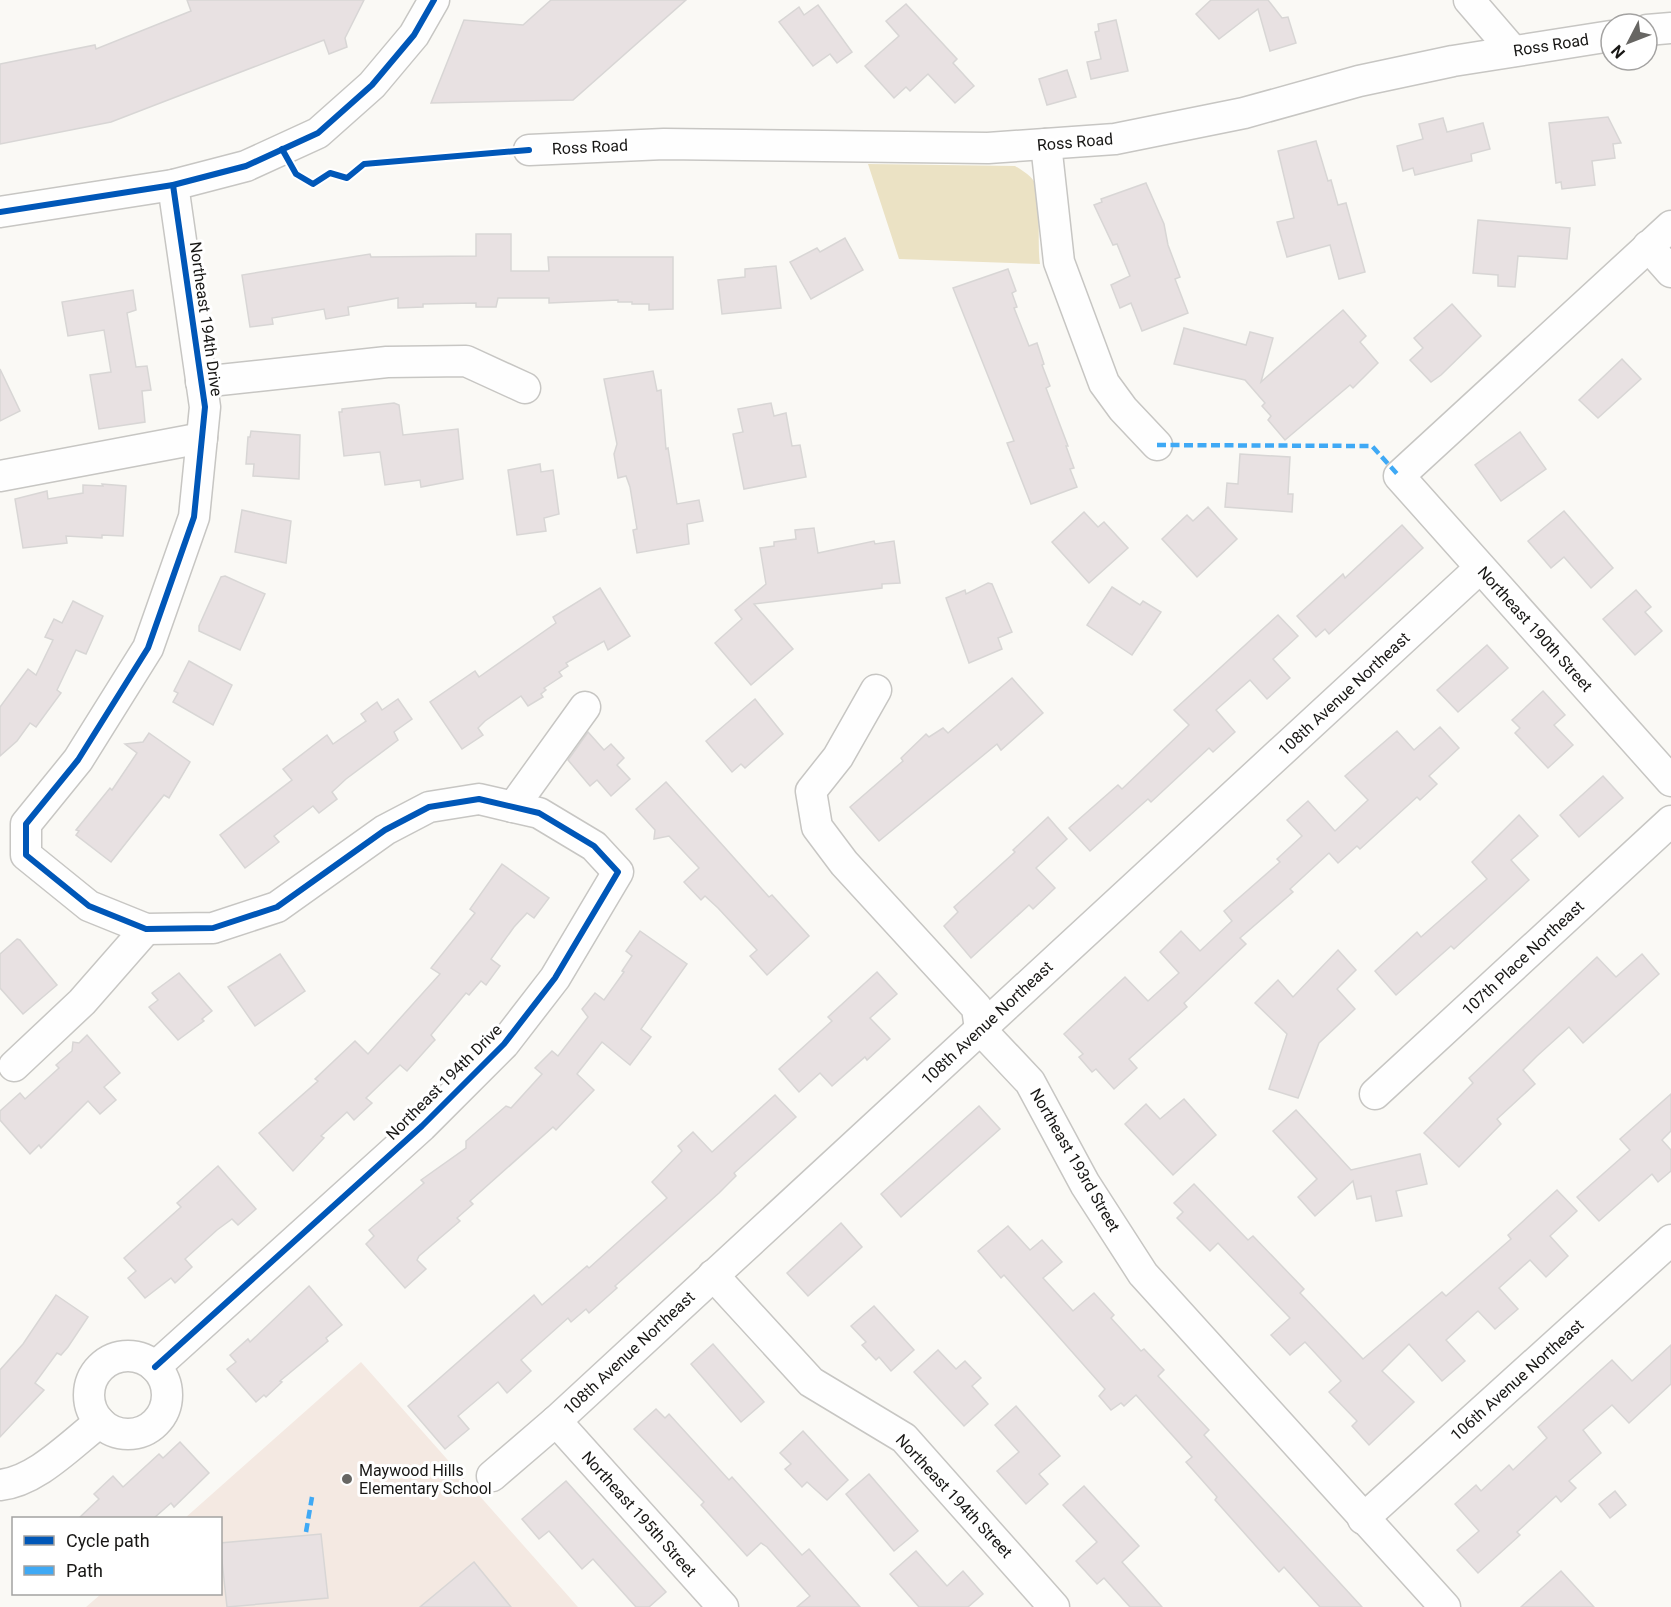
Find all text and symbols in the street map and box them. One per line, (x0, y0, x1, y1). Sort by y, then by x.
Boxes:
north arrow (1599, 12, 1659, 72)
street label: Ross Road (1512, 30, 1590, 60)
text: N (1607, 41, 1629, 62)
street label: Ross Road (1036, 129, 1114, 155)
street label: Ross Road (551, 136, 629, 158)
street label: Northeast 194th Drive (186, 240, 226, 398)
street label: Northeast 190th Street (1474, 562, 1596, 696)
street label: 108th Avenue Northeast (1274, 628, 1414, 760)
street label: 107th Place Northeast (1458, 897, 1588, 1019)
street label: 108th Avenue Northeast (917, 957, 1057, 1089)
street label: Northeast 194th Drive (382, 1020, 506, 1144)
street label: Northeast 193rd Street (1026, 1085, 1124, 1235)
street label: 108th Avenue Northeast (559, 1287, 699, 1419)
street label: 106th Avenue Northeast (1447, 1315, 1587, 1445)
street label: Northeast 194th Street (892, 1430, 1016, 1562)
street label: Northeast 195th Street (578, 1447, 700, 1581)
place label: Maywood Hills Elementary School (359, 1461, 492, 1498)
marker: Maywood Hills Elementary School (340, 1472, 354, 1486)
legend (12, 1517, 222, 1595)
text: Cycle path (66, 1530, 150, 1551)
text: Path (66, 1560, 103, 1581)

